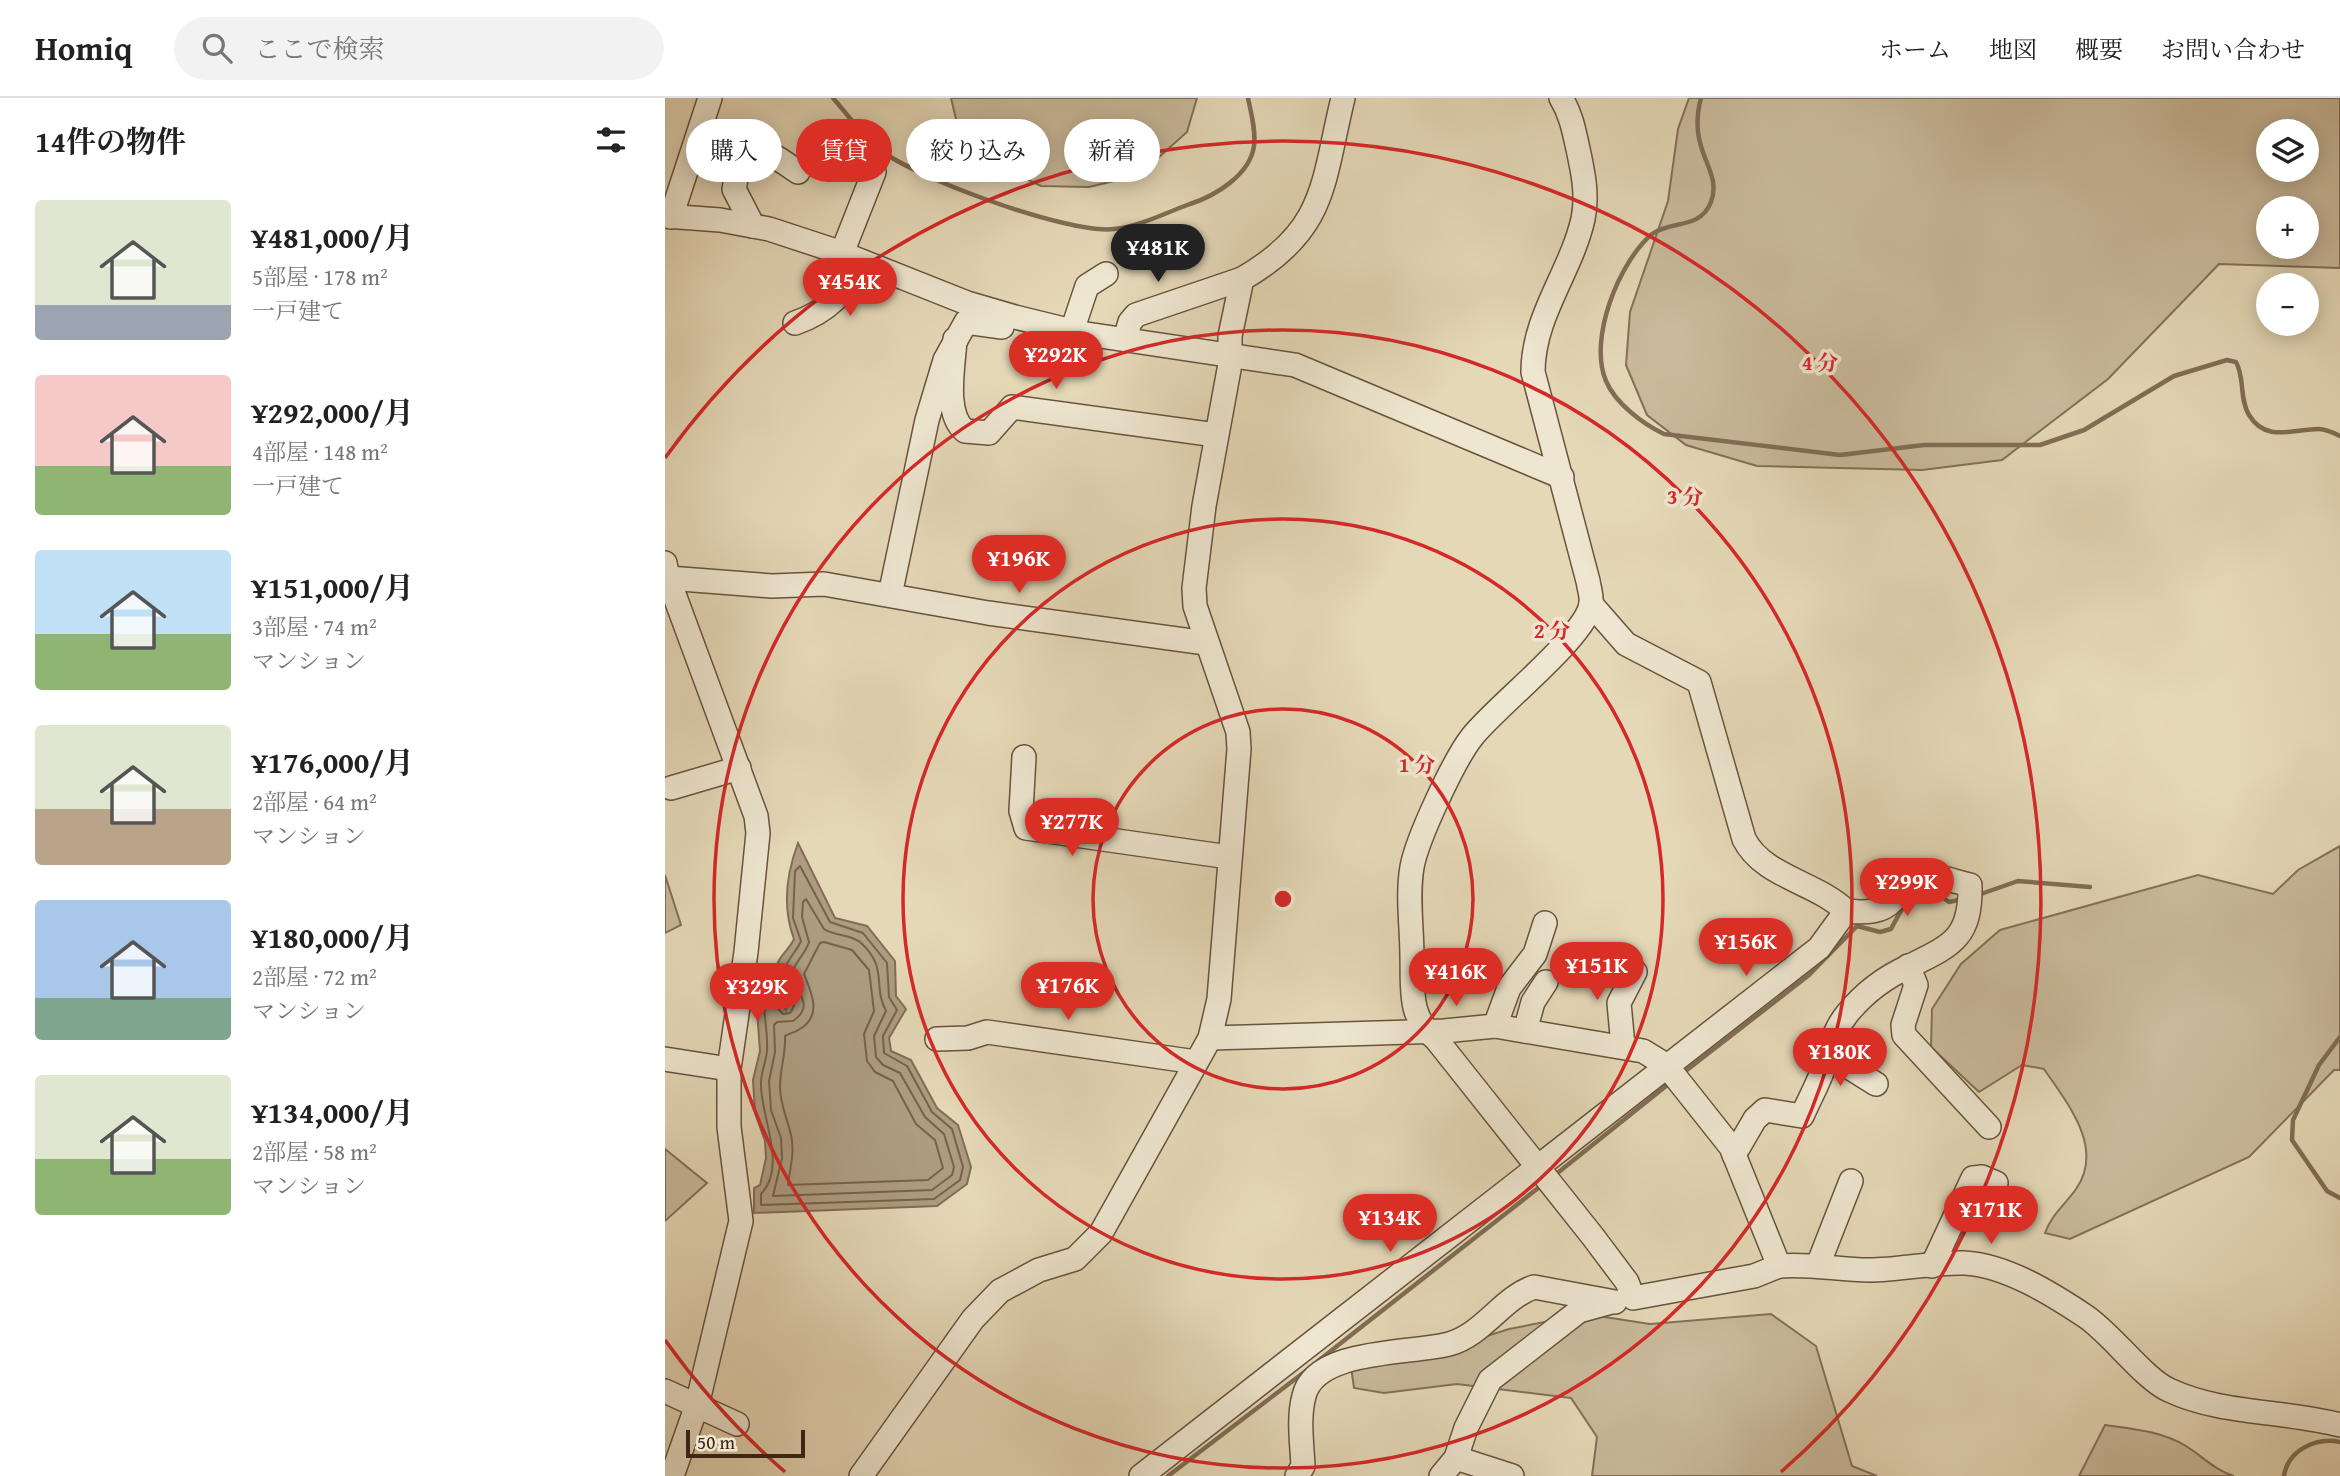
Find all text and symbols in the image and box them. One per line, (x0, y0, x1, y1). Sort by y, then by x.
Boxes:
search box (174, 17, 664, 80)
text: Homiq (35, 24, 132, 72)
icon: search (198, 29, 236, 67)
text: ここで検索 (254, 29, 384, 68)
text: ホーム (1879, 32, 1951, 67)
text: 地図 (1989, 32, 2037, 67)
text: 概要 (2075, 32, 2123, 67)
text: お問い合わせ (2161, 32, 2305, 67)
text: 14件の物件 (35, 119, 186, 163)
chip: 購入 (686, 119, 782, 182)
chip: 賃貸 (796, 119, 892, 182)
chip: 絞り込み (906, 119, 1050, 182)
chip: 新着 (1064, 119, 1160, 182)
map controls (2256, 119, 2319, 336)
button: layers (2256, 119, 2319, 182)
icon: filters (592, 121, 630, 159)
button: + (2256, 196, 2319, 259)
text: ¥481,000/月 (252, 215, 414, 259)
pin: ¥481K (1109, 225, 1207, 284)
icon: home (91, 228, 175, 312)
text: ¥481K (1127, 230, 1189, 263)
pin: ¥454K (801, 258, 899, 318)
text: 5部屋 · 178 m² (252, 260, 388, 293)
text: ¥454K (819, 264, 881, 297)
button: − (2256, 273, 2319, 336)
text: 一戸建て (252, 294, 344, 327)
pin: ¥292K (1007, 331, 1105, 391)
text: ¥292K (1025, 337, 1087, 370)
text: 4 分 (1802, 347, 1838, 378)
text: ¥292,000/月 (252, 390, 414, 434)
icon: home (91, 403, 175, 487)
text: 4部屋 · 148 m² (252, 435, 388, 468)
text: 一戸建て (252, 469, 344, 502)
text: 3 分 (1667, 481, 1703, 512)
pin: ¥196K (970, 536, 1068, 595)
text: ¥196K (988, 541, 1050, 574)
text: ¥151,000/月 (252, 565, 414, 609)
icon: home (91, 578, 175, 662)
text: 3部屋 · 74 m² (252, 610, 377, 643)
text: 2 分 (1534, 615, 1570, 646)
text: マンション (252, 644, 366, 677)
text: ¥176,000/月 (252, 740, 414, 784)
text: 1 分 (1399, 749, 1435, 780)
icon: home (91, 753, 175, 837)
text: 2部屋 · 64 m² (252, 785, 377, 818)
pin: ¥277K (1023, 798, 1121, 858)
text: ¥277K (1041, 804, 1103, 837)
text: マンション (252, 819, 366, 852)
pin: ¥299K (1858, 858, 1956, 918)
text: ¥299K (1876, 864, 1938, 897)
centre of rings (1271, 887, 1295, 911)
text: ¥180,000/月 (252, 915, 414, 959)
pin: ¥156K (1697, 918, 1795, 978)
text: ¥156K (1715, 924, 1777, 957)
icon: home (91, 928, 175, 1012)
pin: ¥151K (1548, 942, 1646, 1002)
pin: ¥416K (1407, 948, 1505, 1008)
text: ¥151K (1566, 948, 1628, 981)
text: ¥416K (1425, 954, 1487, 987)
text: 2部屋 · 72 m² (252, 960, 377, 993)
pin: ¥176K (1019, 962, 1117, 1022)
pin: ¥329K (708, 964, 806, 1023)
text: ¥176K (1037, 968, 1099, 1001)
text: ¥329K (726, 969, 788, 1002)
text: マンション (252, 994, 366, 1027)
pin: ¥180K (1791, 1028, 1889, 1088)
text: ¥180K (1809, 1034, 1871, 1067)
text: ¥134,000/月 (252, 1090, 414, 1134)
icon: home (91, 1103, 175, 1187)
text: 2部屋 · 58 m² (252, 1135, 377, 1168)
text: マンション (252, 1169, 366, 1202)
pin: ¥171K (1942, 1186, 2040, 1246)
text: ¥171K (1960, 1192, 2022, 1225)
pin: ¥134K (1341, 1194, 1439, 1254)
text: ¥134K (1359, 1200, 1421, 1233)
scale bar (686, 1427, 805, 1459)
text: 50 m (697, 1428, 735, 1456)

